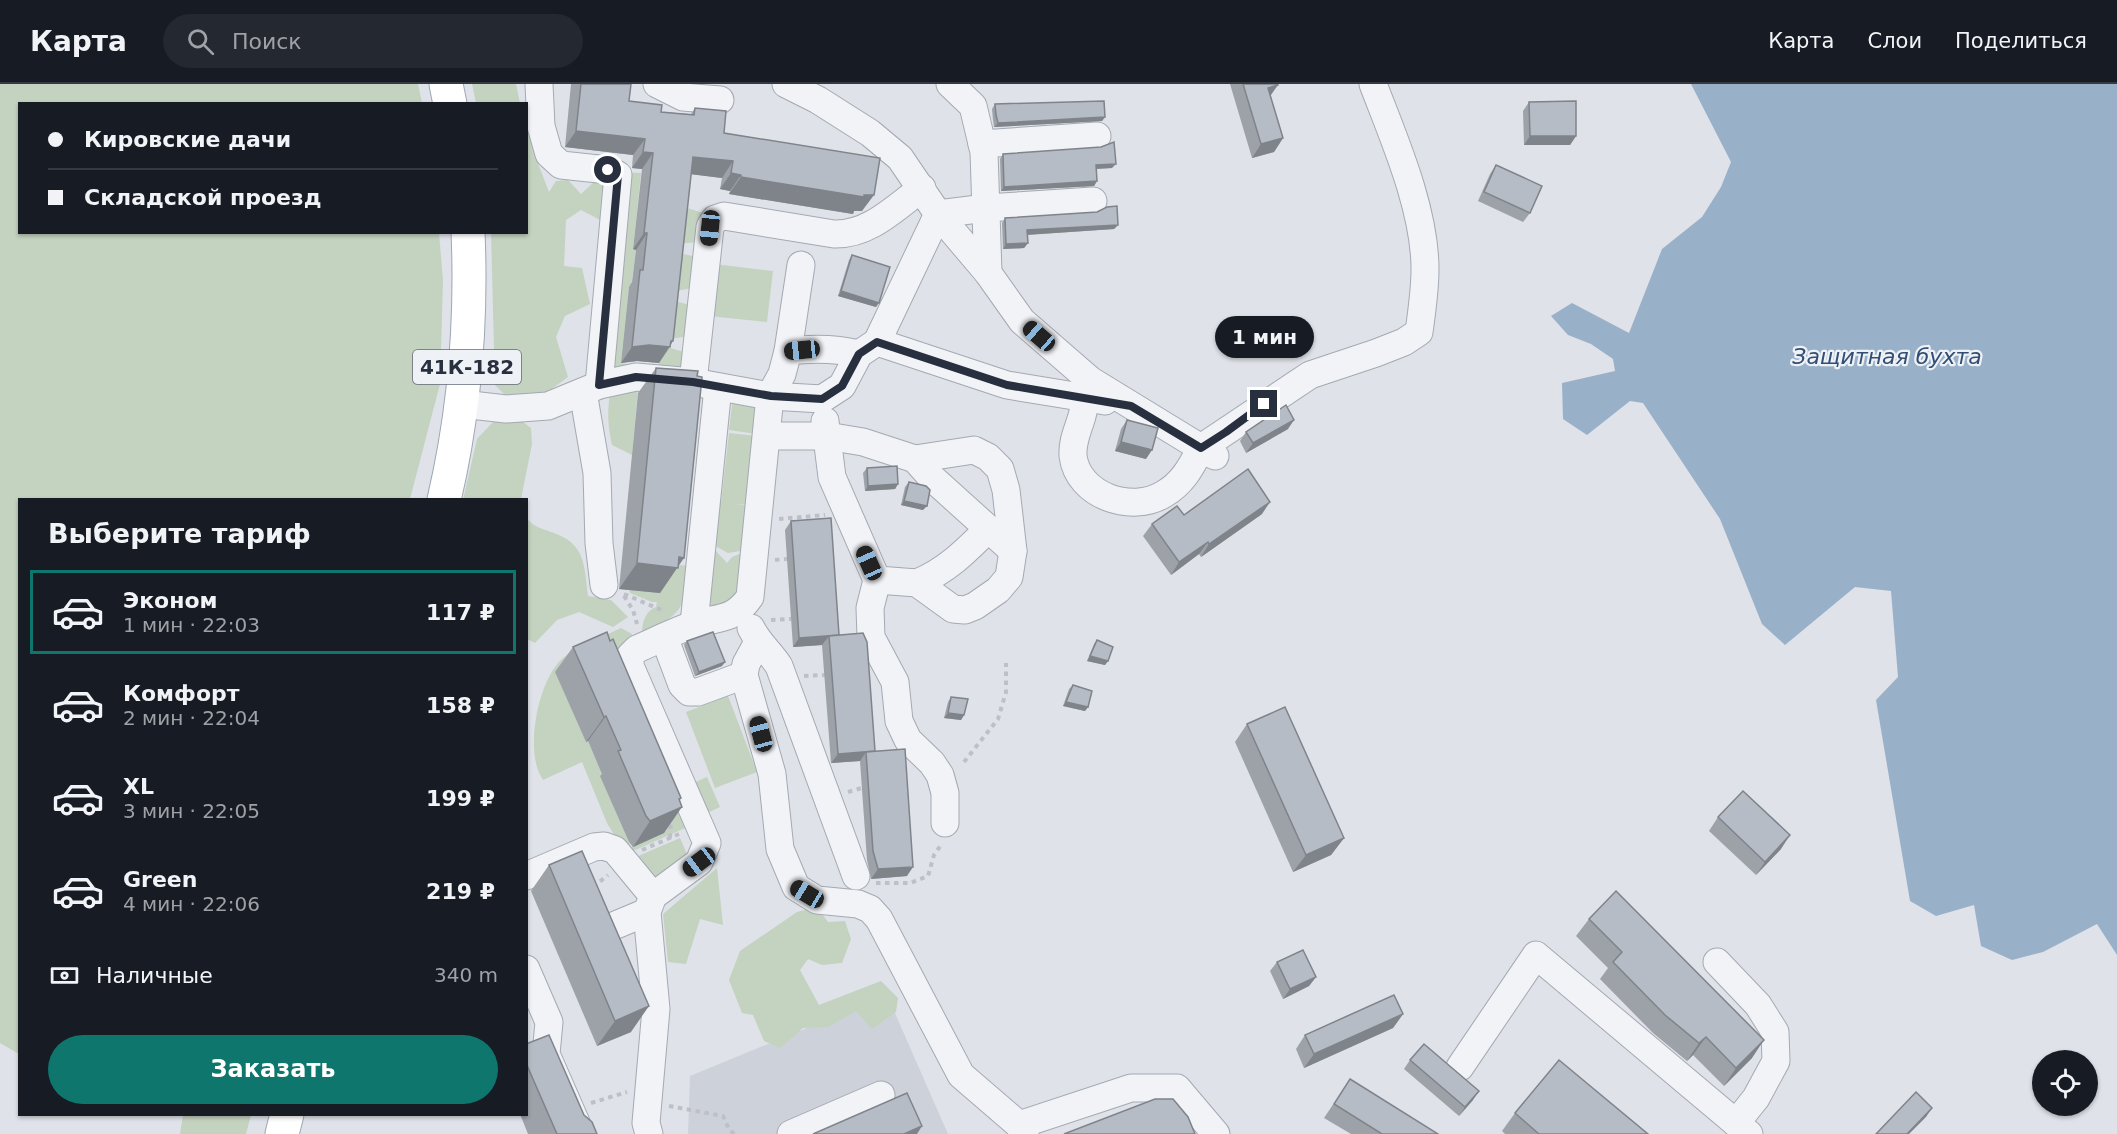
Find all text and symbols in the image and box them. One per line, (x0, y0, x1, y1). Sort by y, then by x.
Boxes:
search box (163, 14, 583, 68)
text: Карта (30, 25, 127, 58)
icon: search (184, 25, 217, 58)
text: Поиск (232, 29, 302, 54)
text: Карта (1768, 29, 1834, 53)
text: Слои (1867, 29, 1922, 53)
text: Поделиться (1955, 29, 2087, 53)
text: Кировские дачи (84, 127, 291, 152)
route start (594, 156, 621, 183)
text: Складской проезд (84, 185, 322, 210)
car (699, 209, 721, 247)
car (1020, 317, 1058, 355)
callout: 1 мин (1214, 317, 1314, 359)
text: 1 мин (1232, 325, 1297, 349)
car (783, 339, 821, 361)
water label: Защитная бухта (1792, 344, 1982, 369)
road number: 41К-182 (413, 350, 521, 384)
route end (1250, 390, 1277, 417)
text: Выберите тариф (48, 518, 311, 549)
car (853, 543, 885, 583)
icon: car (51, 585, 105, 639)
text: Эконом (123, 588, 218, 613)
text: 117 ₽ (426, 600, 495, 625)
text: 1 мин · 22:03 (123, 613, 260, 637)
icon: car (51, 678, 105, 732)
text: Комфорт (123, 681, 240, 706)
text: 158 ₽ (426, 693, 495, 718)
text: 2 мин · 22:04 (123, 706, 260, 730)
car (748, 714, 774, 754)
icon: car (51, 771, 105, 825)
text: XL (123, 774, 154, 799)
text: 199 ₽ (426, 786, 495, 811)
text: 3 мин · 22:05 (123, 799, 260, 823)
car (679, 844, 719, 880)
icon: car (51, 864, 105, 918)
text: Green (123, 867, 197, 892)
car (787, 877, 827, 911)
text: 219 ₽ (426, 879, 495, 904)
text: 4 мин · 22:06 (123, 892, 260, 916)
icon: cash (48, 959, 81, 992)
text: Наличные (96, 963, 213, 988)
text: 340 m (434, 963, 498, 987)
button: Заказать (48, 1035, 498, 1104)
map controls (2032, 1050, 2098, 1116)
button: locate (2032, 1050, 2098, 1116)

